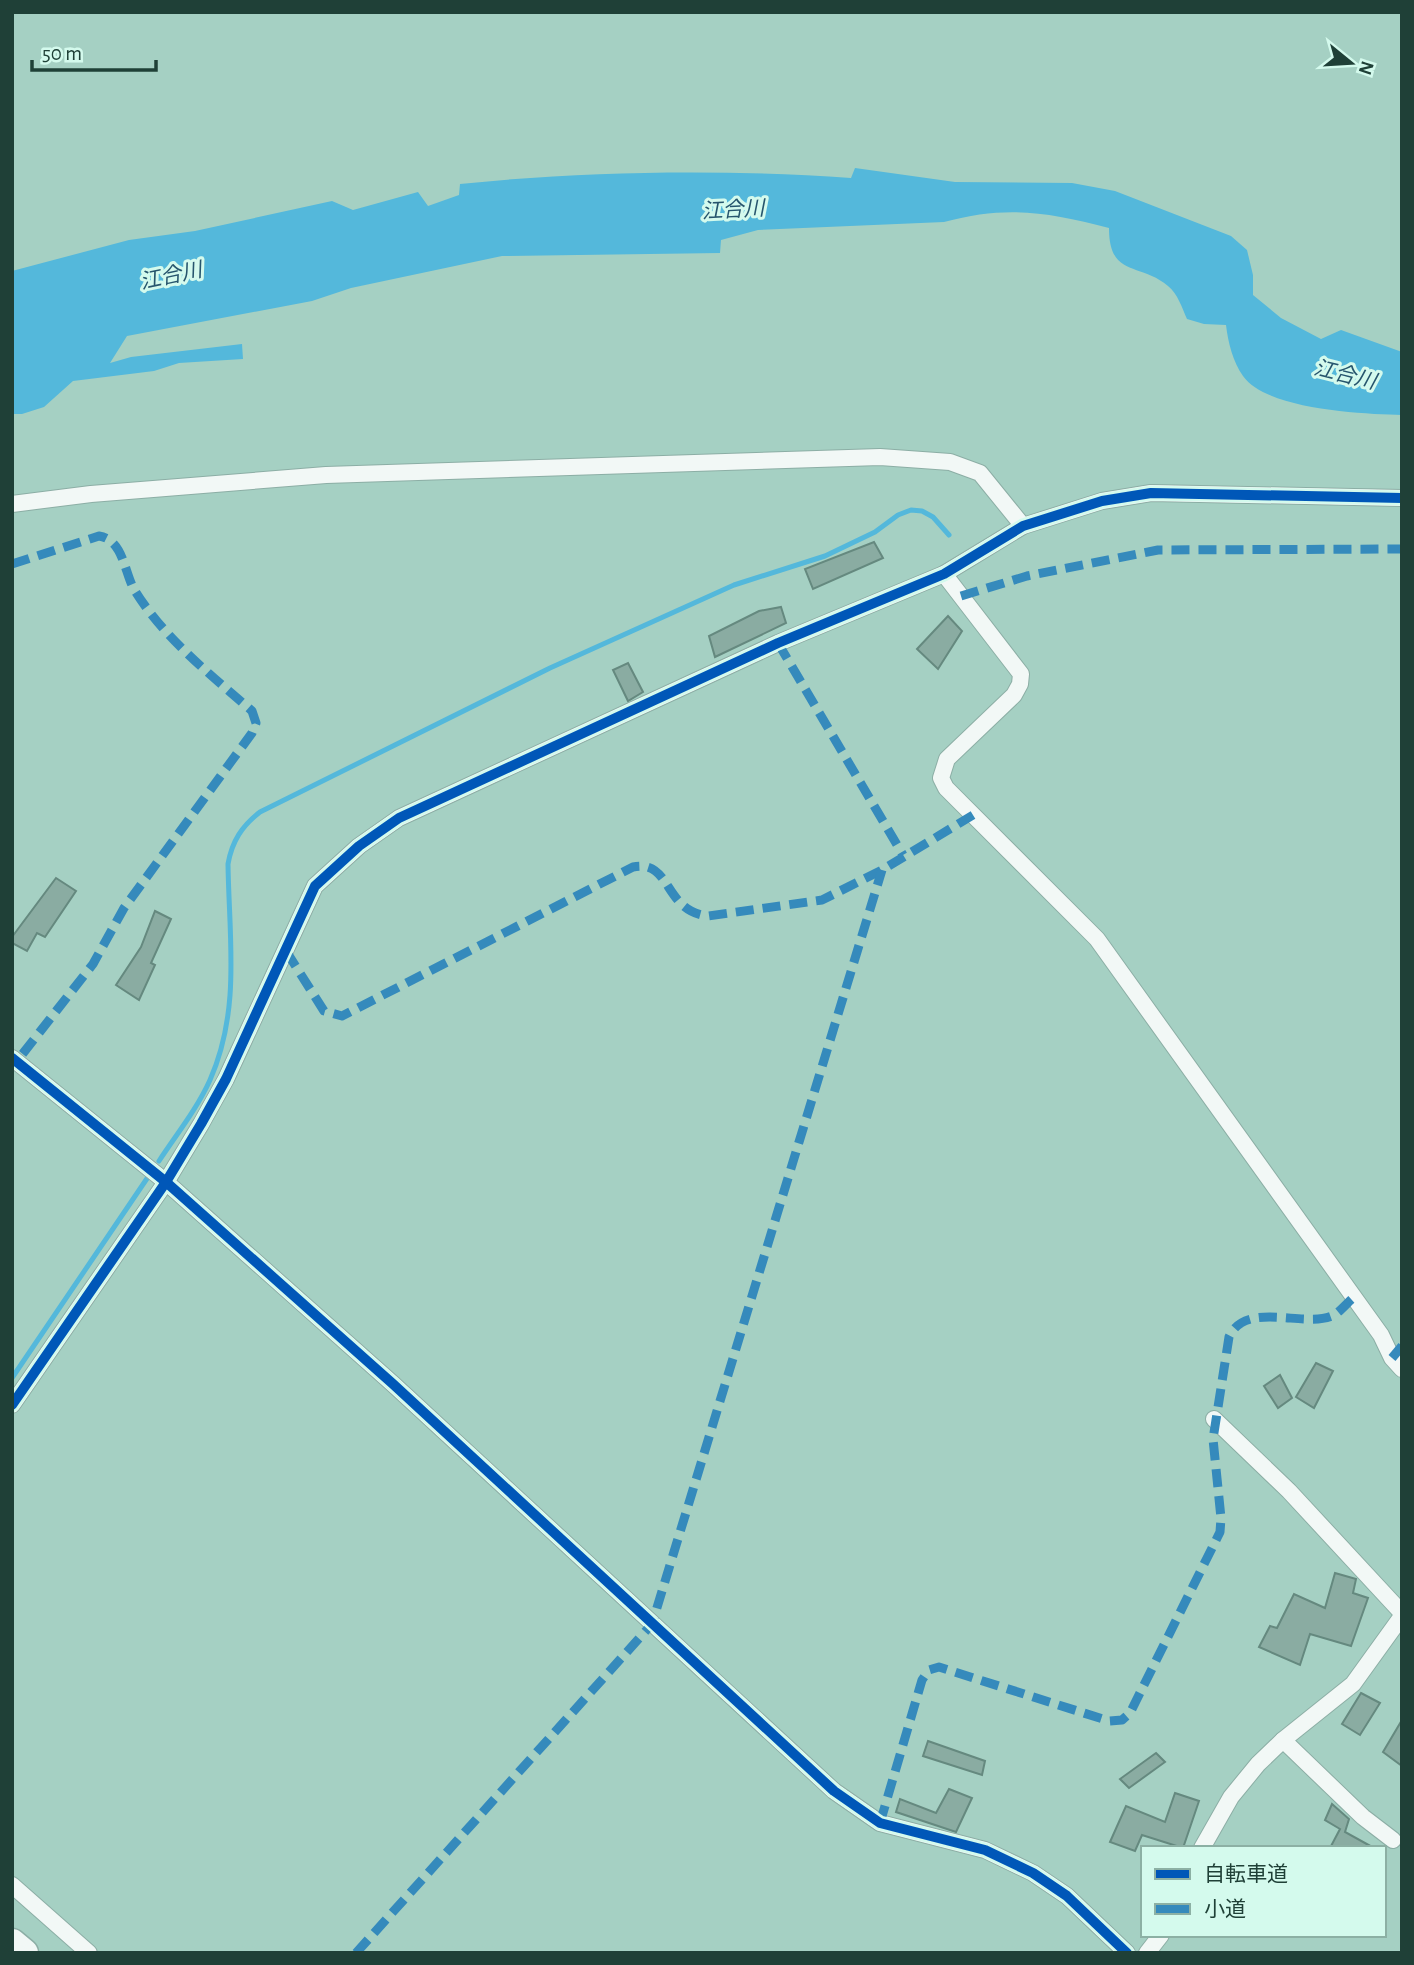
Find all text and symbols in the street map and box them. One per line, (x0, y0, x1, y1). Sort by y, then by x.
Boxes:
scale bar (32, 28, 156, 72)
north arrow (1316, 28, 1386, 98)
text: 50 m (42, 43, 82, 64)
text: N (1355, 59, 1377, 77)
water label: 江合川 (701, 197, 767, 222)
water label: 江合川 (138, 258, 206, 293)
water label: 江合川 (1312, 356, 1380, 393)
legend (1141, 1846, 1386, 1937)
text: 自転車道 (1204, 1863, 1288, 1885)
text: 小道 (1204, 1898, 1246, 1920)

